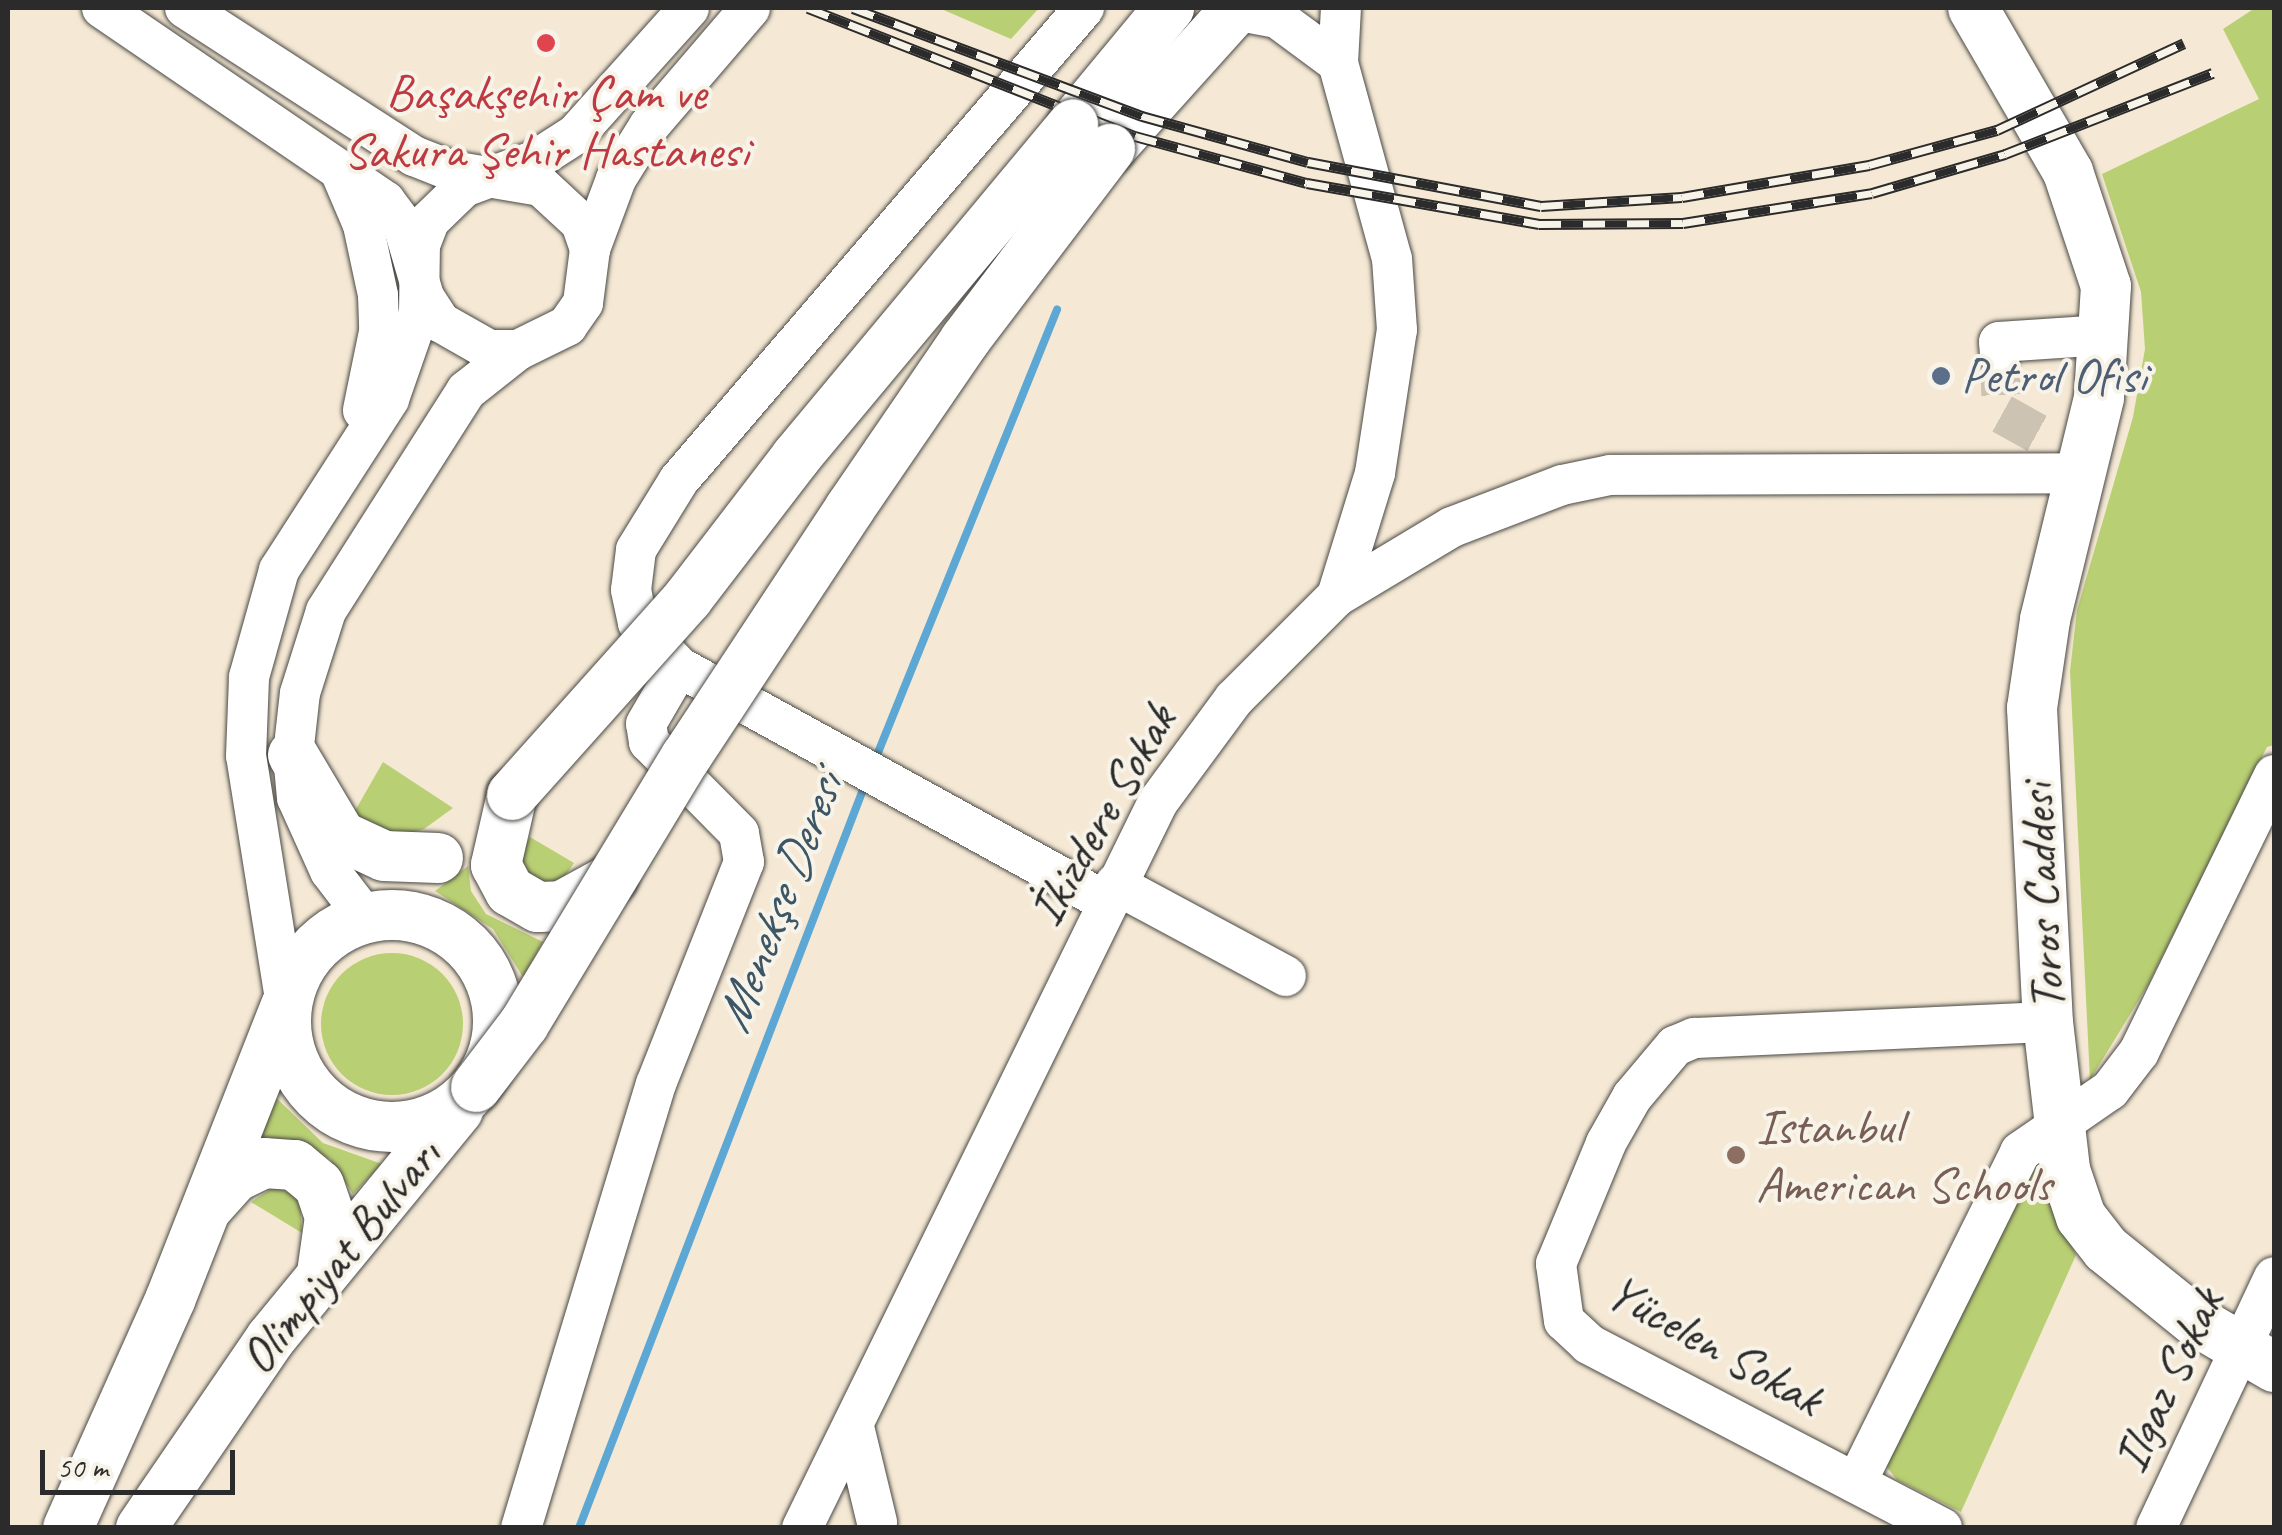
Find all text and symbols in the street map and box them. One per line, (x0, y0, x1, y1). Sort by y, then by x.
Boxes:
marker: Başakşehir Çam ve Sakura Şehir Hastanesi (533, 30, 559, 56)
place label: Başakşehir Çam ve Sakura Şehir Hastanesi (344, 62, 748, 180)
place label: Petrol Ofisi (1961, 346, 2146, 406)
marker: Petrol Ofisi (1930, 365, 1952, 387)
street label: İkizdere Sokak (1015, 694, 1189, 936)
water label: Menekşe Deresi (701, 765, 857, 1041)
street label: Toros Caddesi (2006, 781, 2078, 1013)
place label: Istanbul American Schools (1756, 1096, 2051, 1214)
street label: Olimpiyat Bulvarı (227, 1126, 453, 1386)
marker: Istanbul American Schools (1725, 1144, 1747, 1166)
street label: Yücelen Sokak (1598, 1262, 1832, 1428)
street label: Ilgaz Sokak (2100, 1279, 2236, 1481)
scale bar (45, 1430, 240, 1492)
text: 50 m (57, 1448, 108, 1486)

